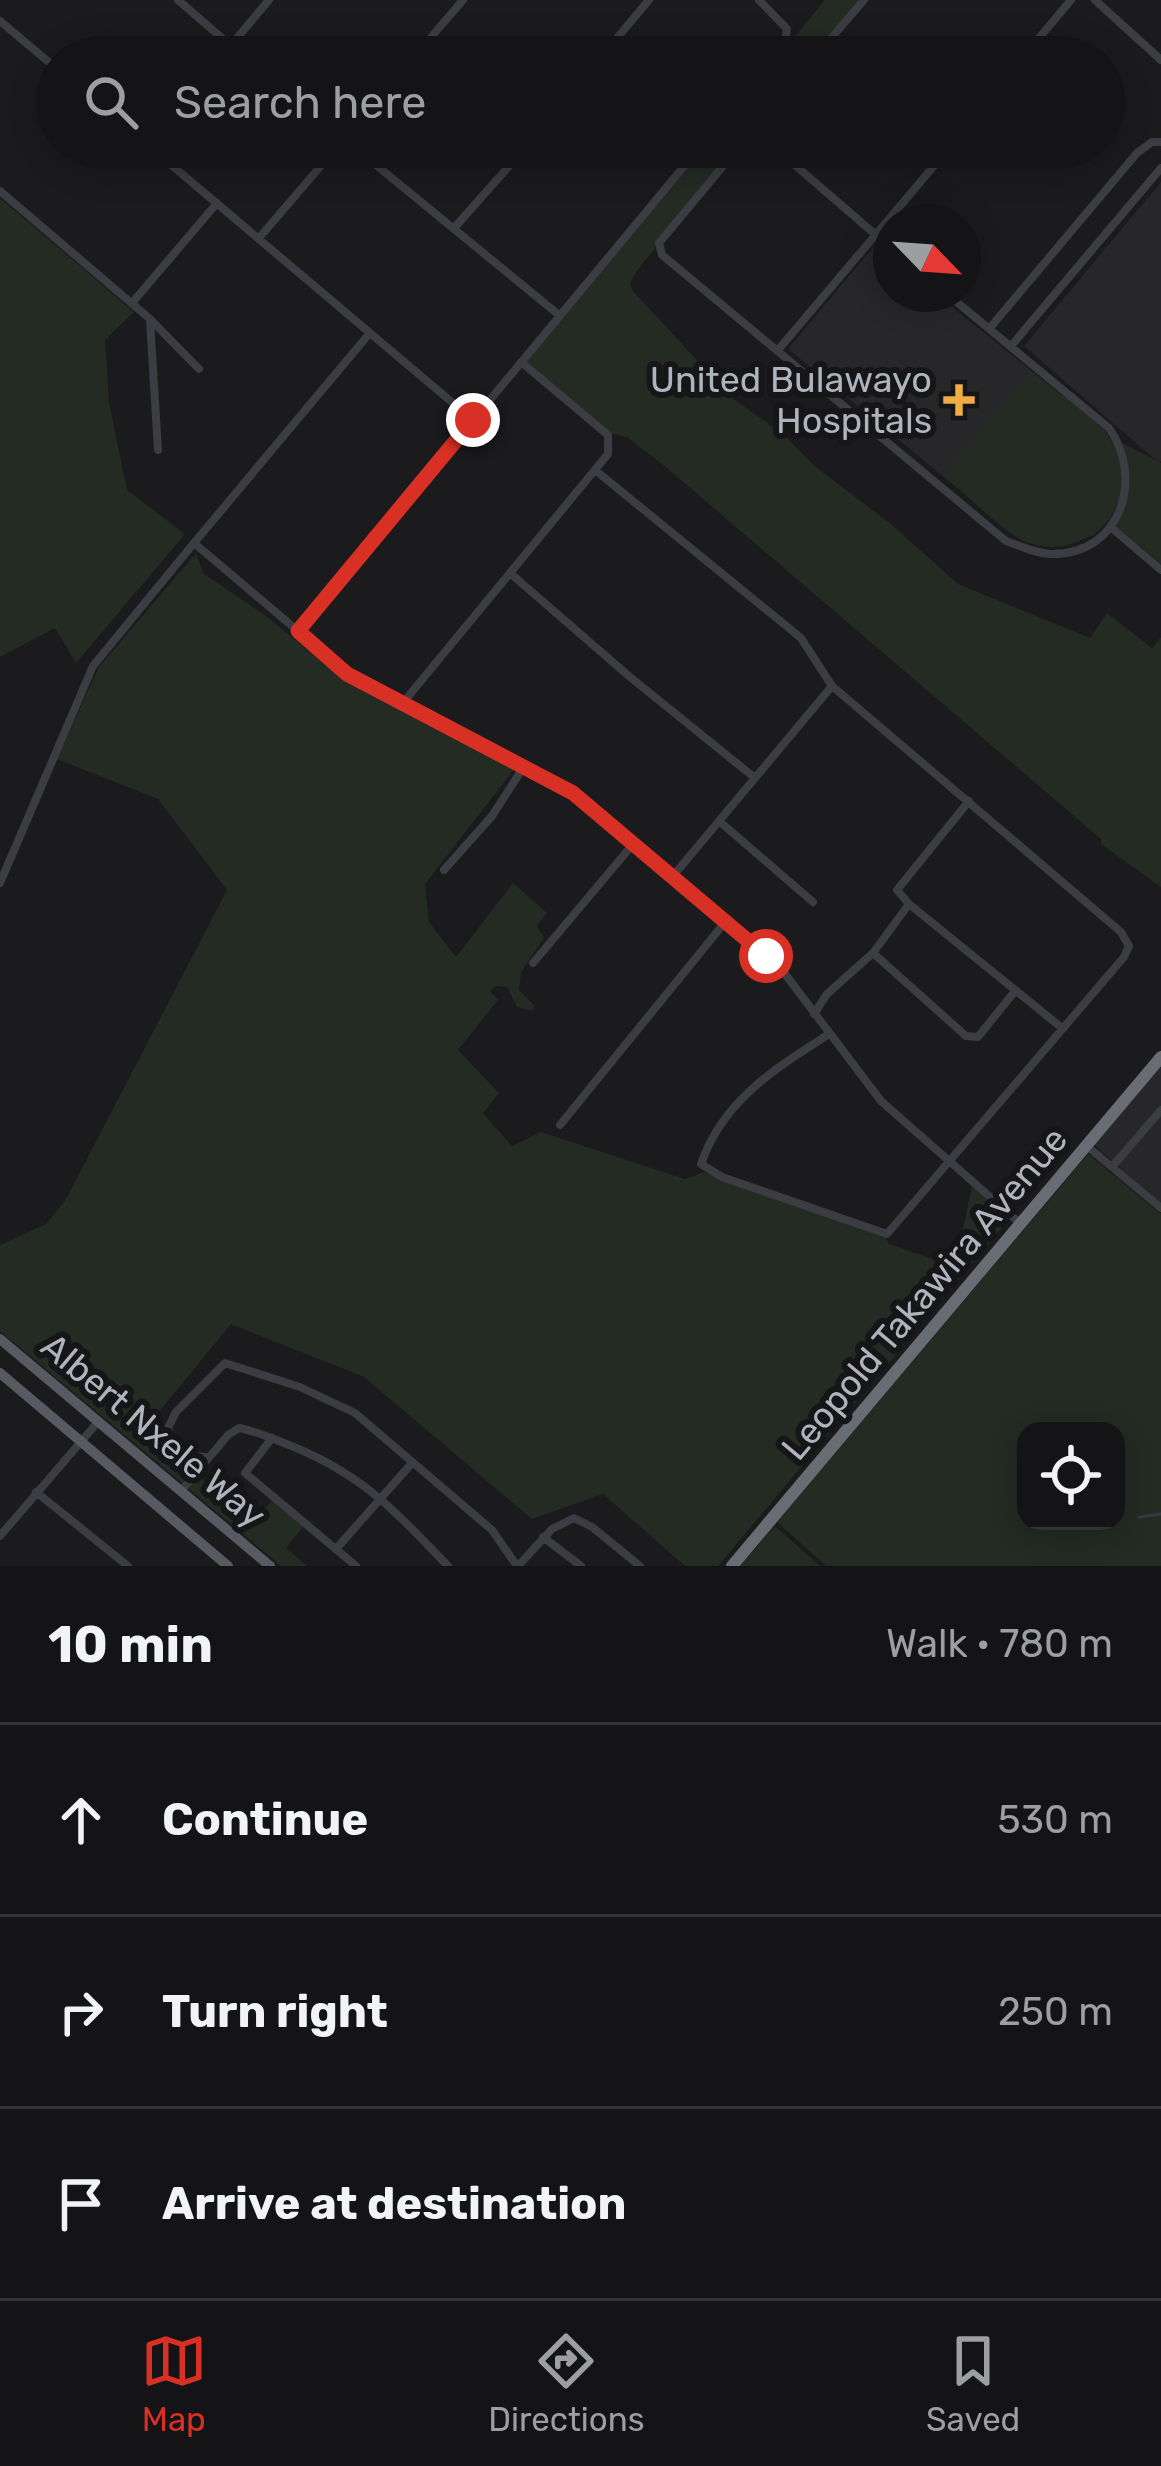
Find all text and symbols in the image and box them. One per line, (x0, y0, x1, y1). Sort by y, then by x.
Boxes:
search box (36, 36, 1125, 168)
icon: search (78, 69, 144, 135)
text: Search here (174, 76, 426, 129)
north arrow (873, 204, 981, 312)
place label: United Bulawayo Hospitals (650, 358, 932, 442)
marker: United Bulawayo Hospitals (943, 384, 975, 416)
route end (446, 393, 500, 447)
route start (739, 929, 793, 983)
street label: Leopold Takawira Avenue (773, 1118, 1076, 1468)
street label: Albert Nxele Way (33, 1324, 275, 1537)
map controls (1017, 1422, 1125, 1530)
button: locate (1017, 1422, 1125, 1530)
text: 10 min (48, 1614, 213, 1675)
text: Walk · 780 m (886, 1621, 1113, 1667)
icon: ahead (48, 1787, 114, 1853)
text: Continue (162, 1793, 368, 1846)
text: 530 m (997, 1797, 1113, 1843)
icon: right (48, 1979, 114, 2045)
text: Turn right (162, 1985, 388, 2038)
text: 250 m (998, 1989, 1113, 2035)
icon: arrive (48, 2171, 114, 2237)
text: Arrive at destination (162, 2177, 627, 2230)
tab: Map (141, 2328, 207, 2439)
tab: Directions (488, 2328, 645, 2439)
tab: Saved (926, 2328, 1020, 2439)

